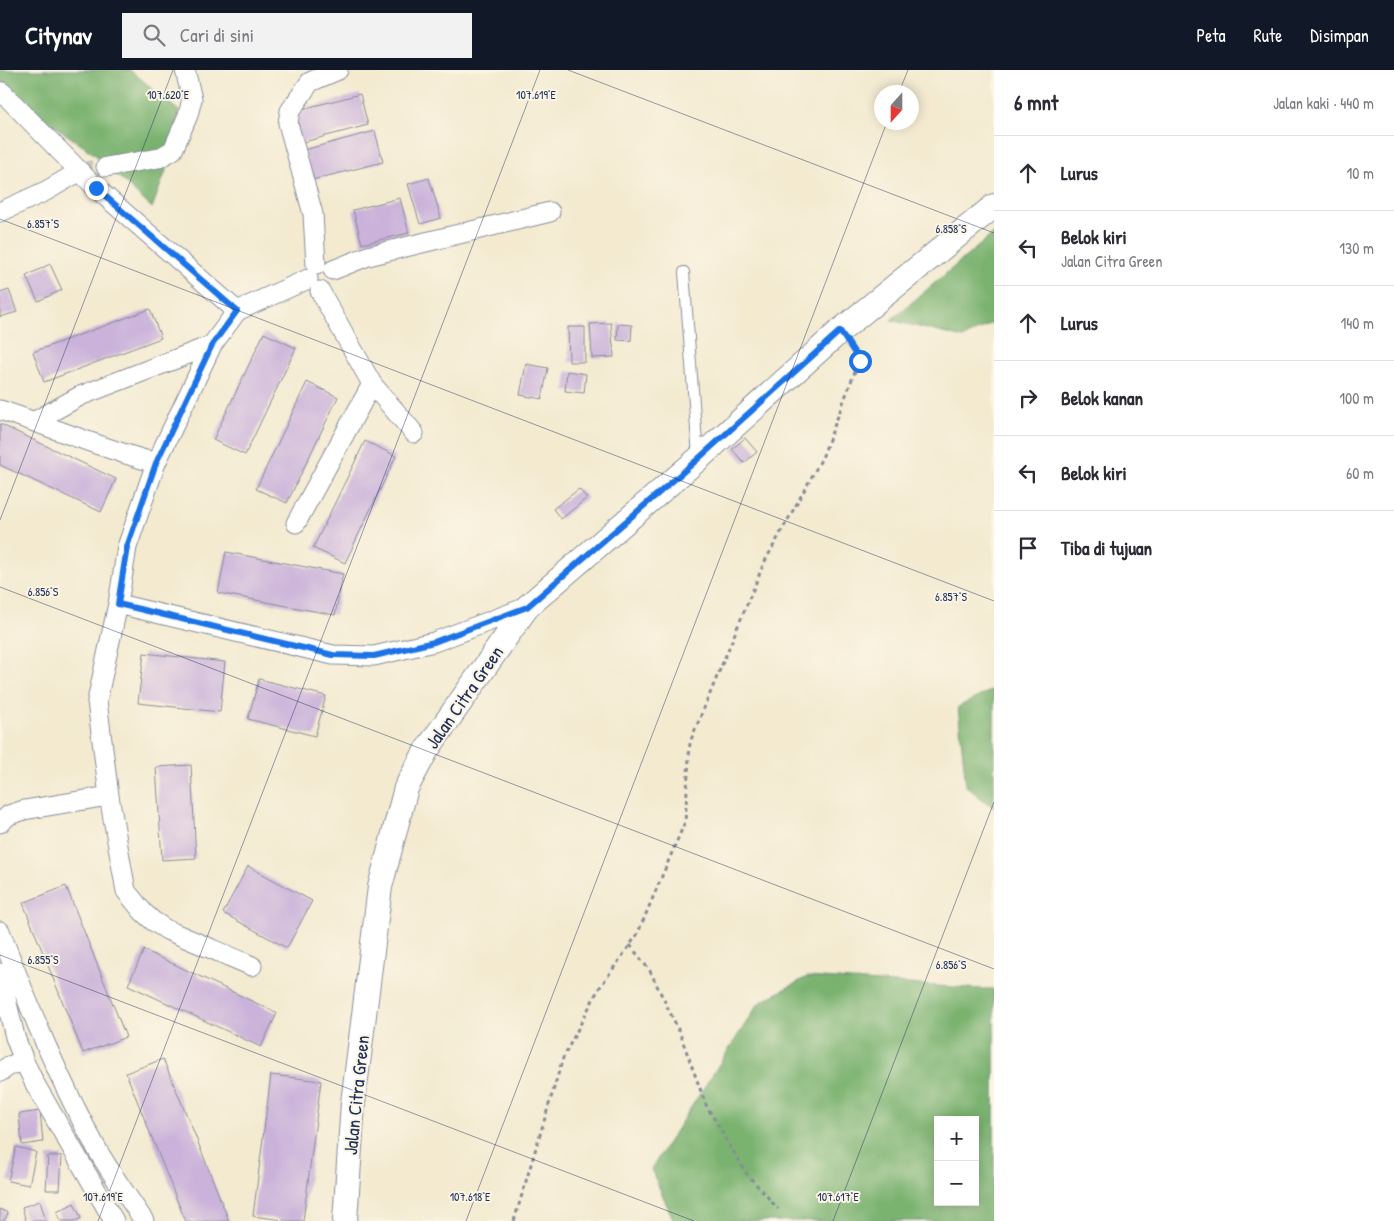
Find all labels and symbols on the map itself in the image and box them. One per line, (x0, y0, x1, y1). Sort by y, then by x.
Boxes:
north arrow (874, 85, 919, 130)
text: 107.620°E (147, 86, 190, 103)
text: 107.619°E (516, 86, 557, 103)
route end (85, 177, 108, 200)
text: 6.857°S (27, 215, 59, 232)
text: 6.858°S (935, 220, 967, 237)
route start (849, 350, 872, 373)
text: 6.856°S (28, 583, 59, 600)
text: 6.857°S (935, 588, 967, 605)
street label: Jalan Citra Green (419, 640, 509, 754)
text: 6.855°S (28, 951, 59, 968)
text: 6.856°S (936, 956, 967, 973)
street label: Jalan Citra Green (337, 1034, 375, 1156)
text: 107.619°E (83, 1188, 124, 1205)
text: 107.618°E (450, 1188, 491, 1205)
text: 107.617°E (817, 1188, 859, 1205)

